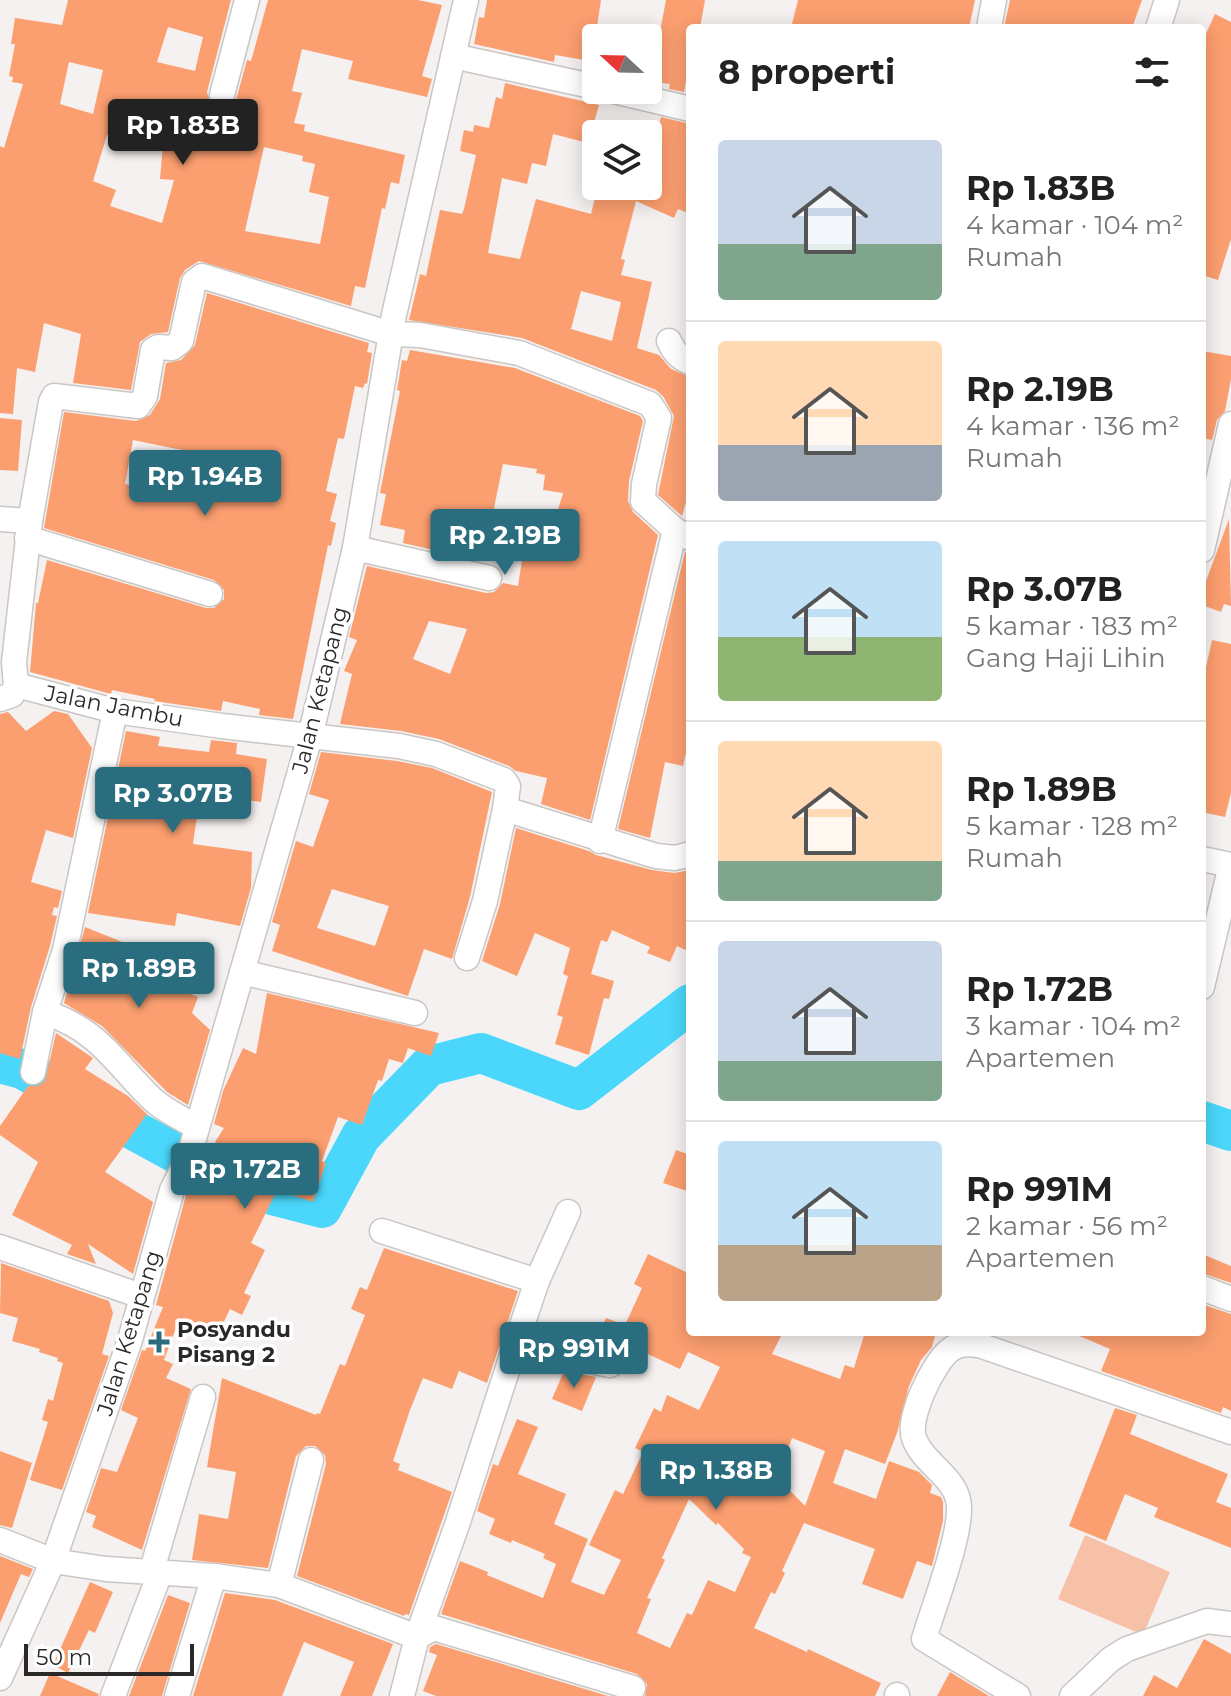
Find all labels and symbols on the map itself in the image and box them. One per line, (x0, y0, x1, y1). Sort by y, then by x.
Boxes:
north arrow (582, 24, 662, 104)
pin: Rp 1.83B (100, 99, 266, 167)
pin: Rp 1.94B (122, 450, 288, 518)
pin: Rp 2.19B (422, 509, 588, 577)
street label: Jalan Ketapang (286, 604, 354, 777)
street label: Jalan Jambu (41, 679, 186, 733)
pin: Rp 3.07B (90, 767, 256, 835)
pin: Rp 1.89B (56, 942, 222, 1010)
pin: Rp 1.72B (162, 1143, 328, 1211)
street label: Jalan Ketapang (91, 1247, 167, 1420)
place label: Posyandu Pisang 2 (177, 1316, 291, 1368)
pin: Rp 991M (500, 1322, 648, 1390)
marker: Posyandu Pisang 2 (148, 1331, 170, 1353)
pin: Rp 1.38B (633, 1444, 799, 1512)
scale bar (24, 1640, 194, 1676)

